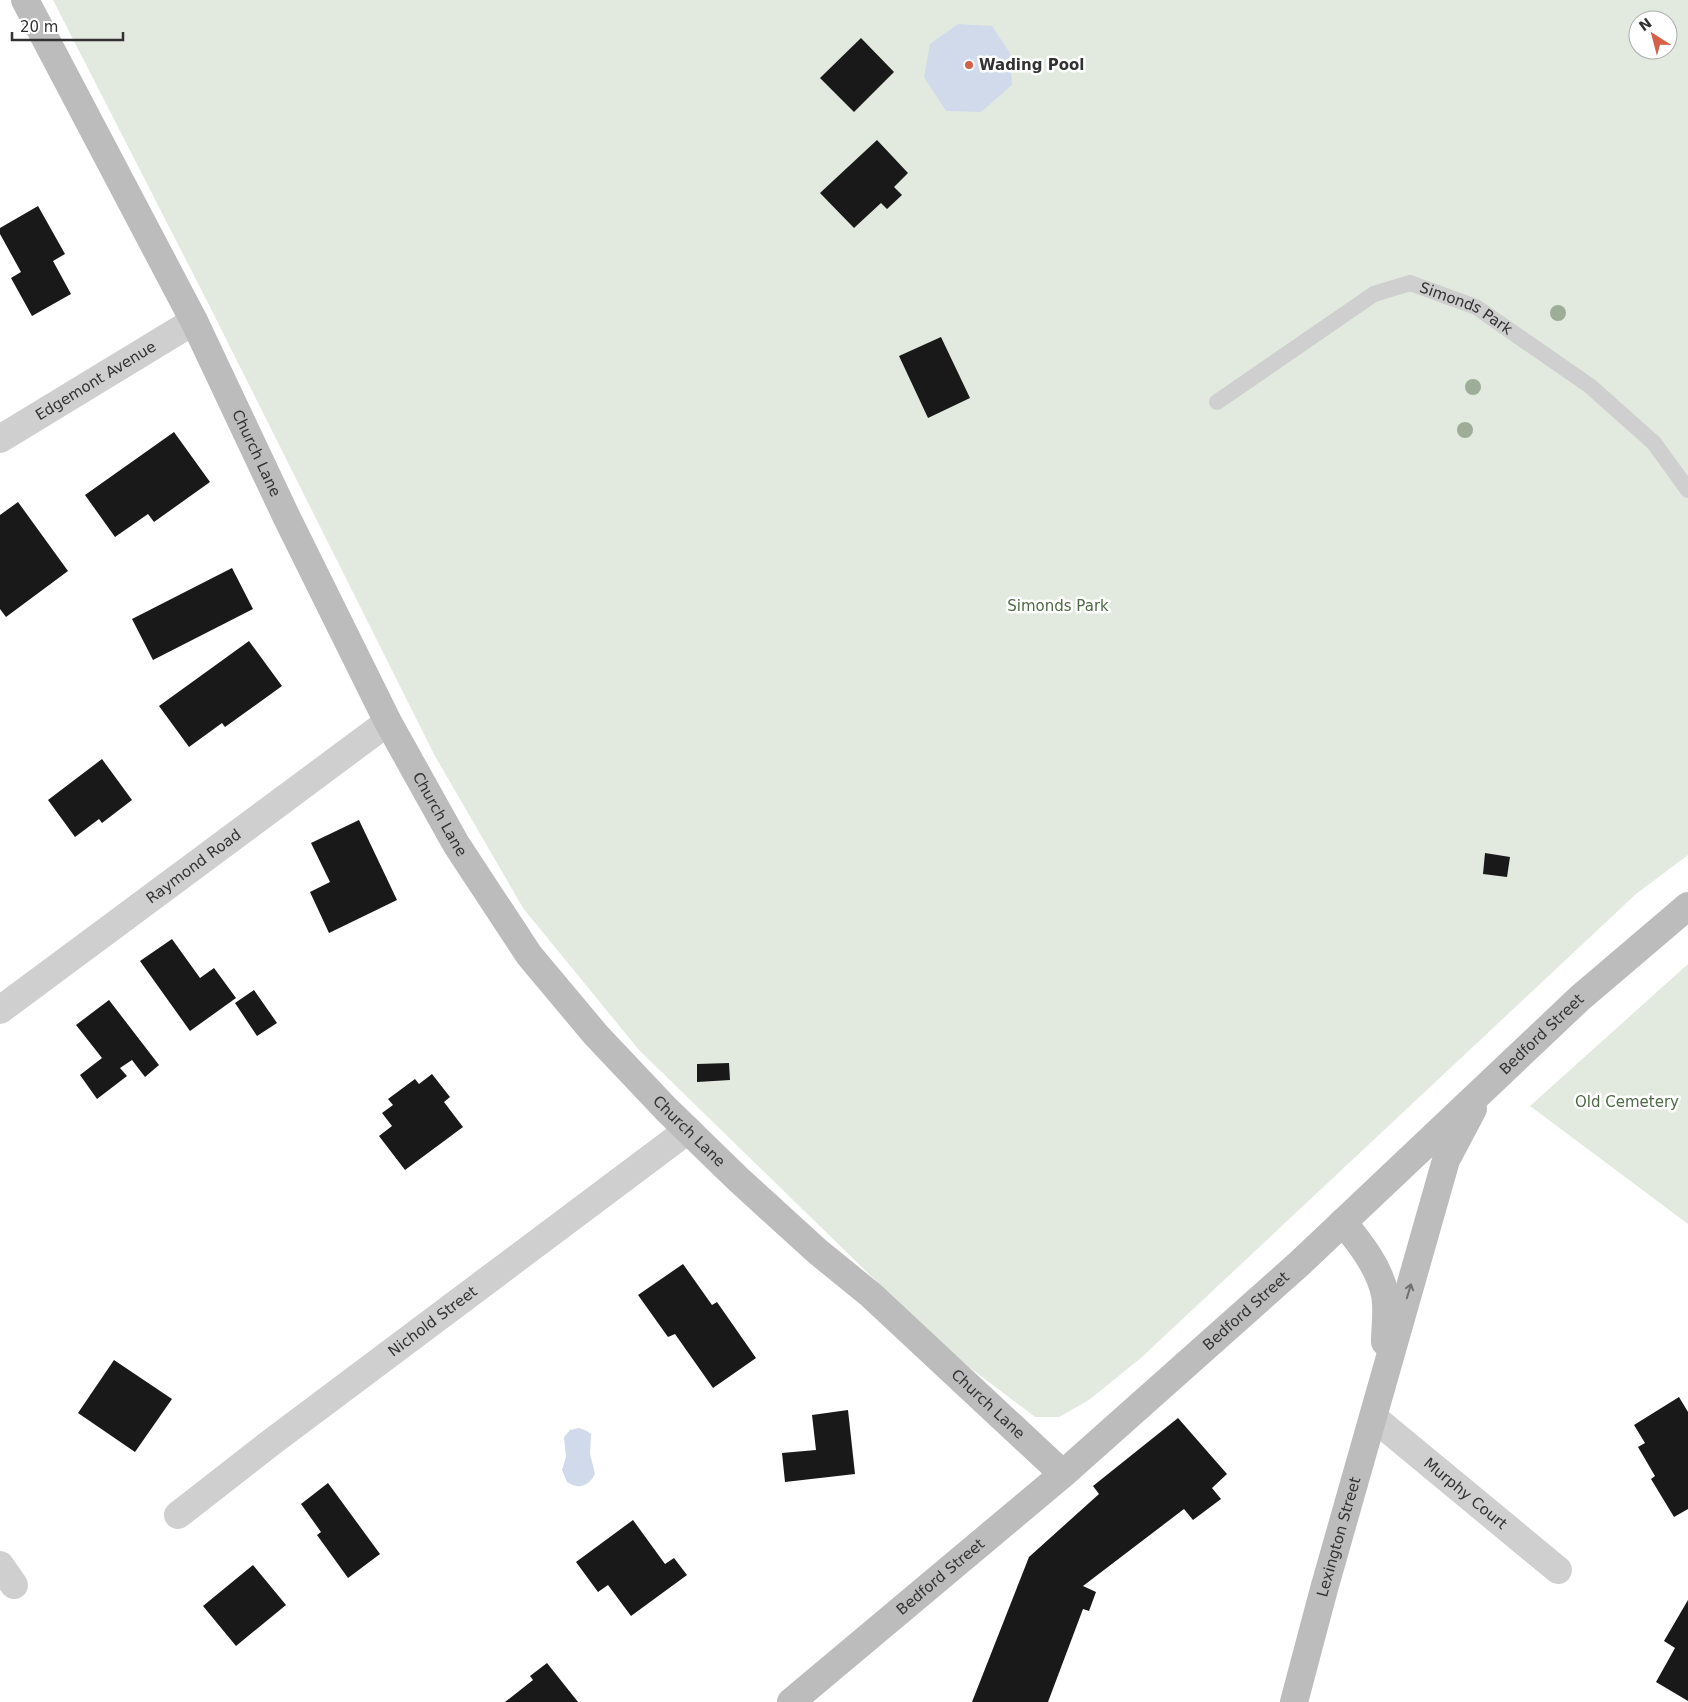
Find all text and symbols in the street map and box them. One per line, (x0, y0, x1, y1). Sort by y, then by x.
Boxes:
scale bar (12, 10, 124, 42)
north arrow (1628, 10, 1678, 60)
text: N (1636, 15, 1655, 34)
text: 20 m (20, 18, 58, 36)
place label: Wading Pool (979, 56, 1084, 74)
marker: Wading Pool (963, 59, 975, 71)
street label: Simonds Park (1417, 278, 1516, 339)
street label: Edgemont Avenue (32, 337, 159, 424)
street label: Church Lane (228, 407, 285, 500)
park label: Simonds Park (1007, 597, 1109, 615)
street label: Church Lane (409, 769, 471, 860)
street label: Raymond Road (143, 825, 244, 907)
street label: Bedford Street (1496, 990, 1588, 1078)
street label: Church Lane (649, 1092, 729, 1171)
park label: Old Cemetery (1575, 1093, 1679, 1111)
street label: Bedford Street (1199, 1268, 1293, 1354)
street label: Nichold Street (385, 1282, 481, 1360)
one-way arrow (1405, 1283, 1415, 1299)
street label: Church Lane (947, 1365, 1029, 1443)
street label: Murphy Court (1420, 1454, 1511, 1533)
street label: Lexington Street (1313, 1475, 1364, 1599)
street label: Bedford Street (893, 1535, 988, 1619)

